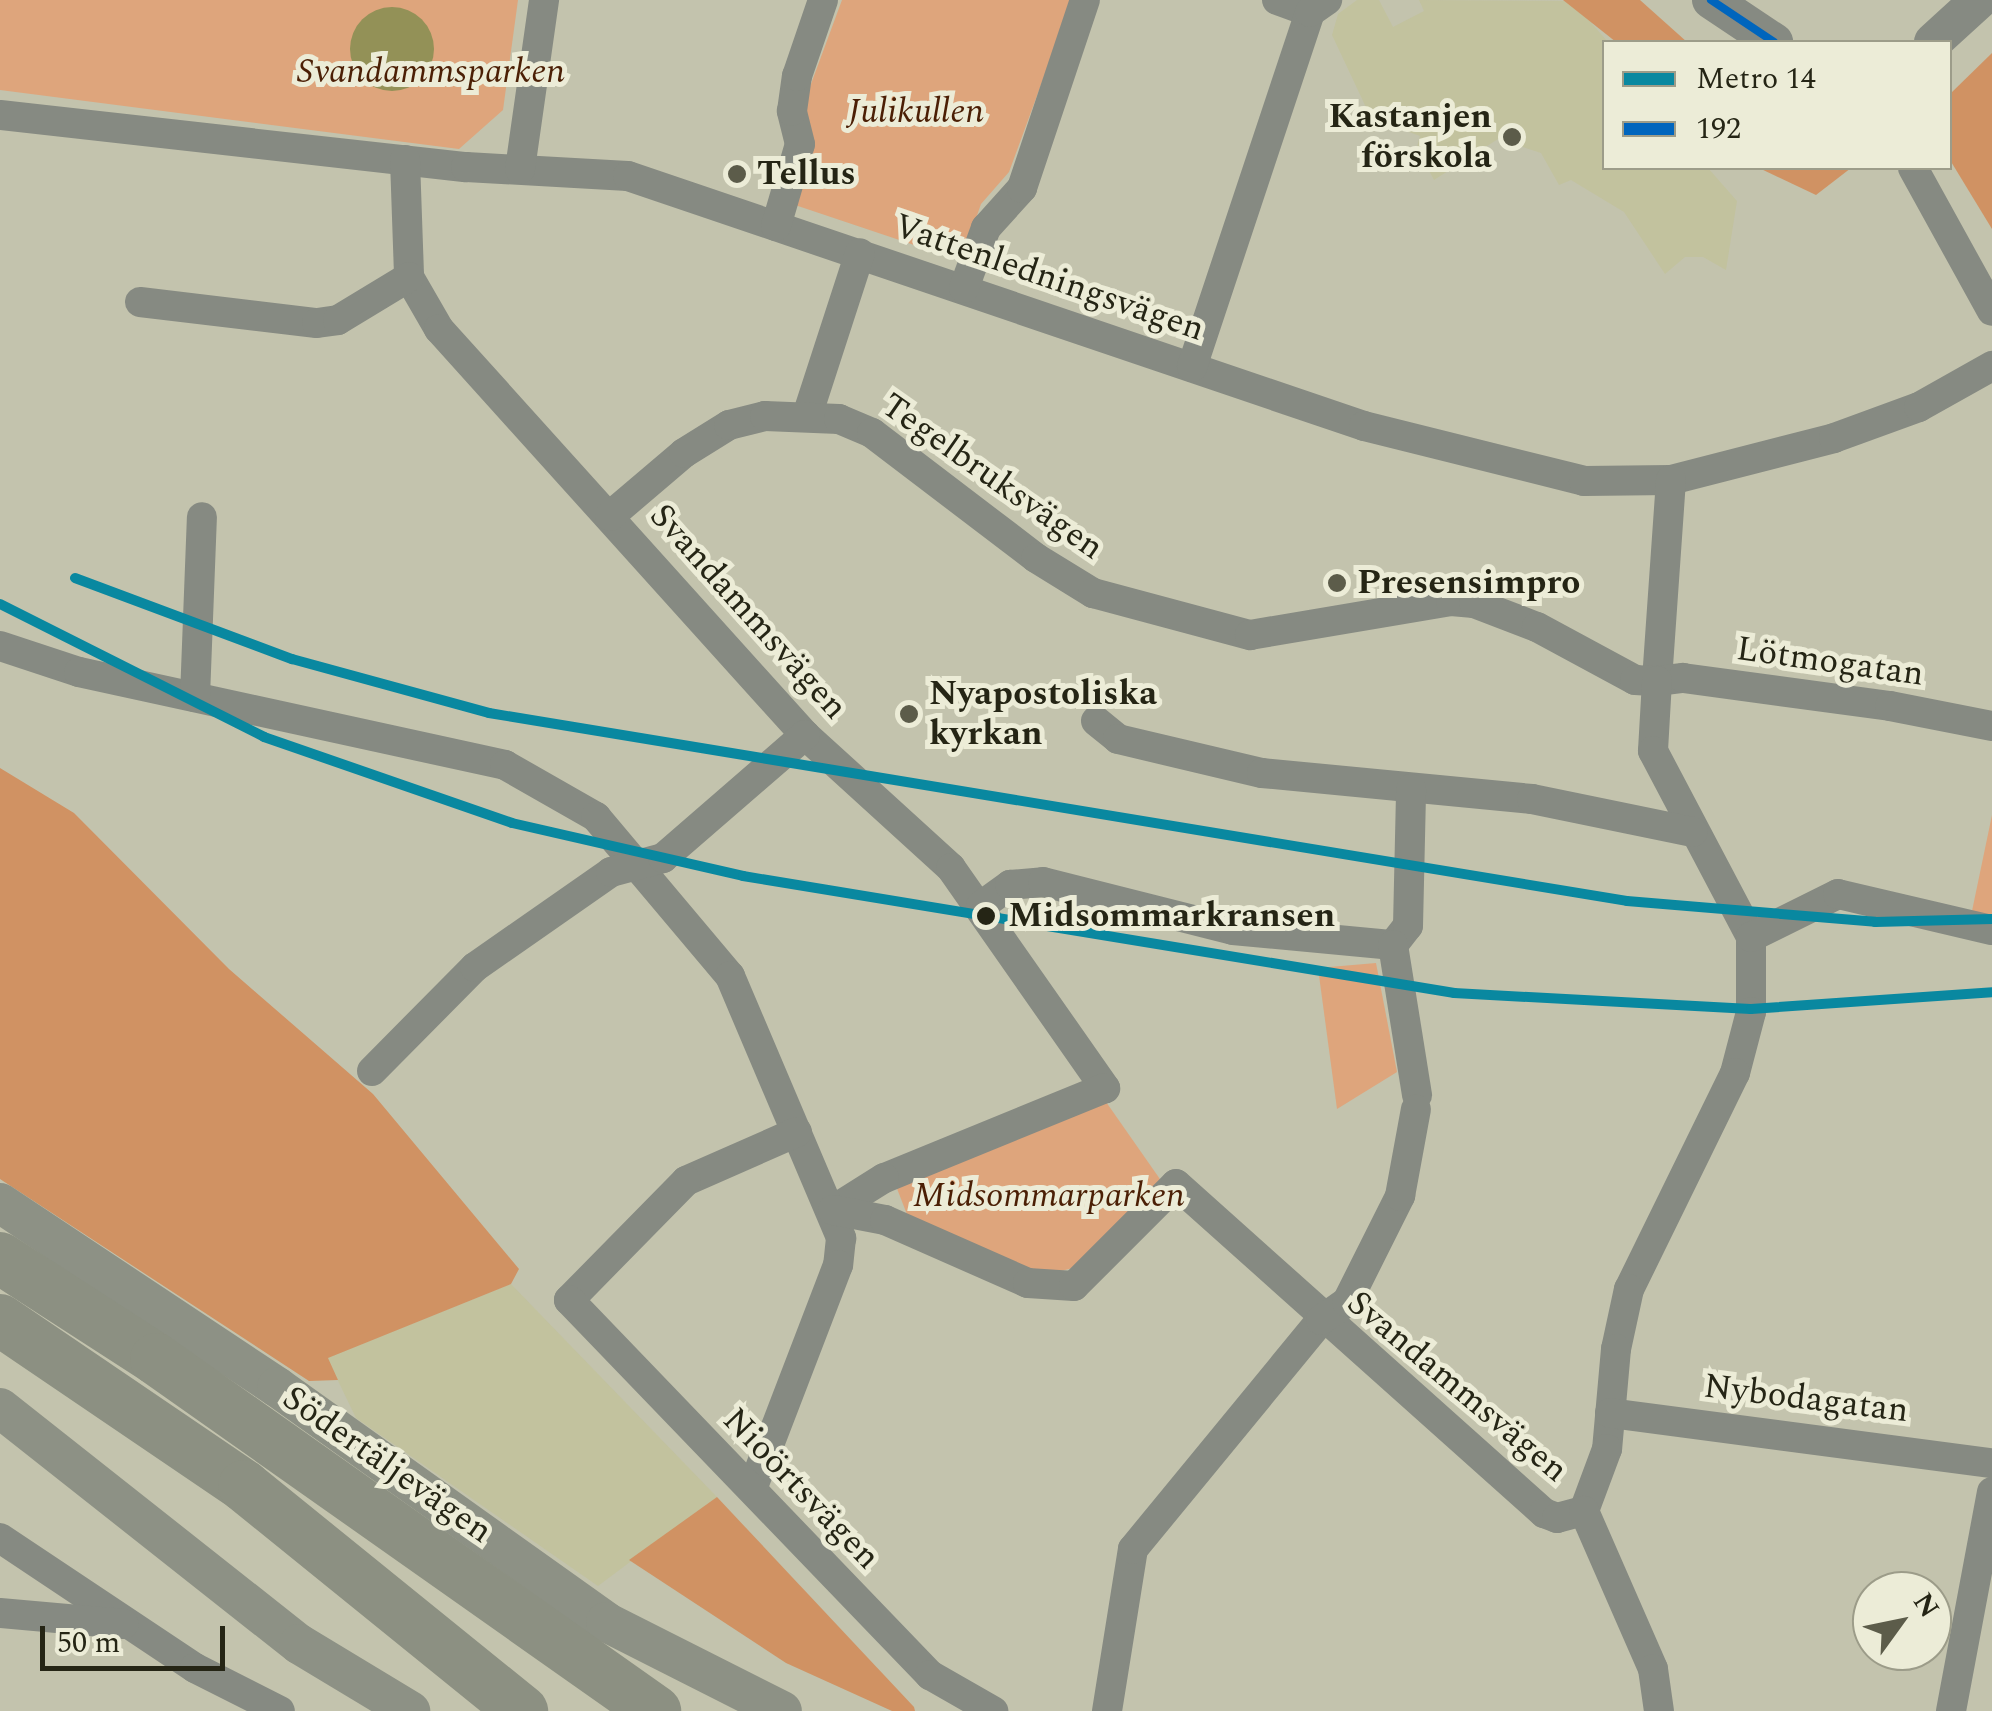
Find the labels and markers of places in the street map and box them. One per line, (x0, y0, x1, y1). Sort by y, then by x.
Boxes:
place label: Kastanjen förskola (1329, 96, 1492, 178)
marker: Kastanjen förskola (1501, 126, 1523, 148)
place label: Tellus (757, 153, 856, 195)
marker: Tellus (726, 163, 748, 185)
place label: Presensimpro (1357, 562, 1580, 604)
marker: Presensimpro (1326, 572, 1348, 594)
place label: Nyapostoliska kyrkan (929, 673, 1157, 755)
marker: Nyapostoliska kyrkan (898, 703, 920, 725)
place label: Midsommarkransen (1008, 895, 1335, 937)
marker: Midsommarkransen (973, 903, 999, 929)

